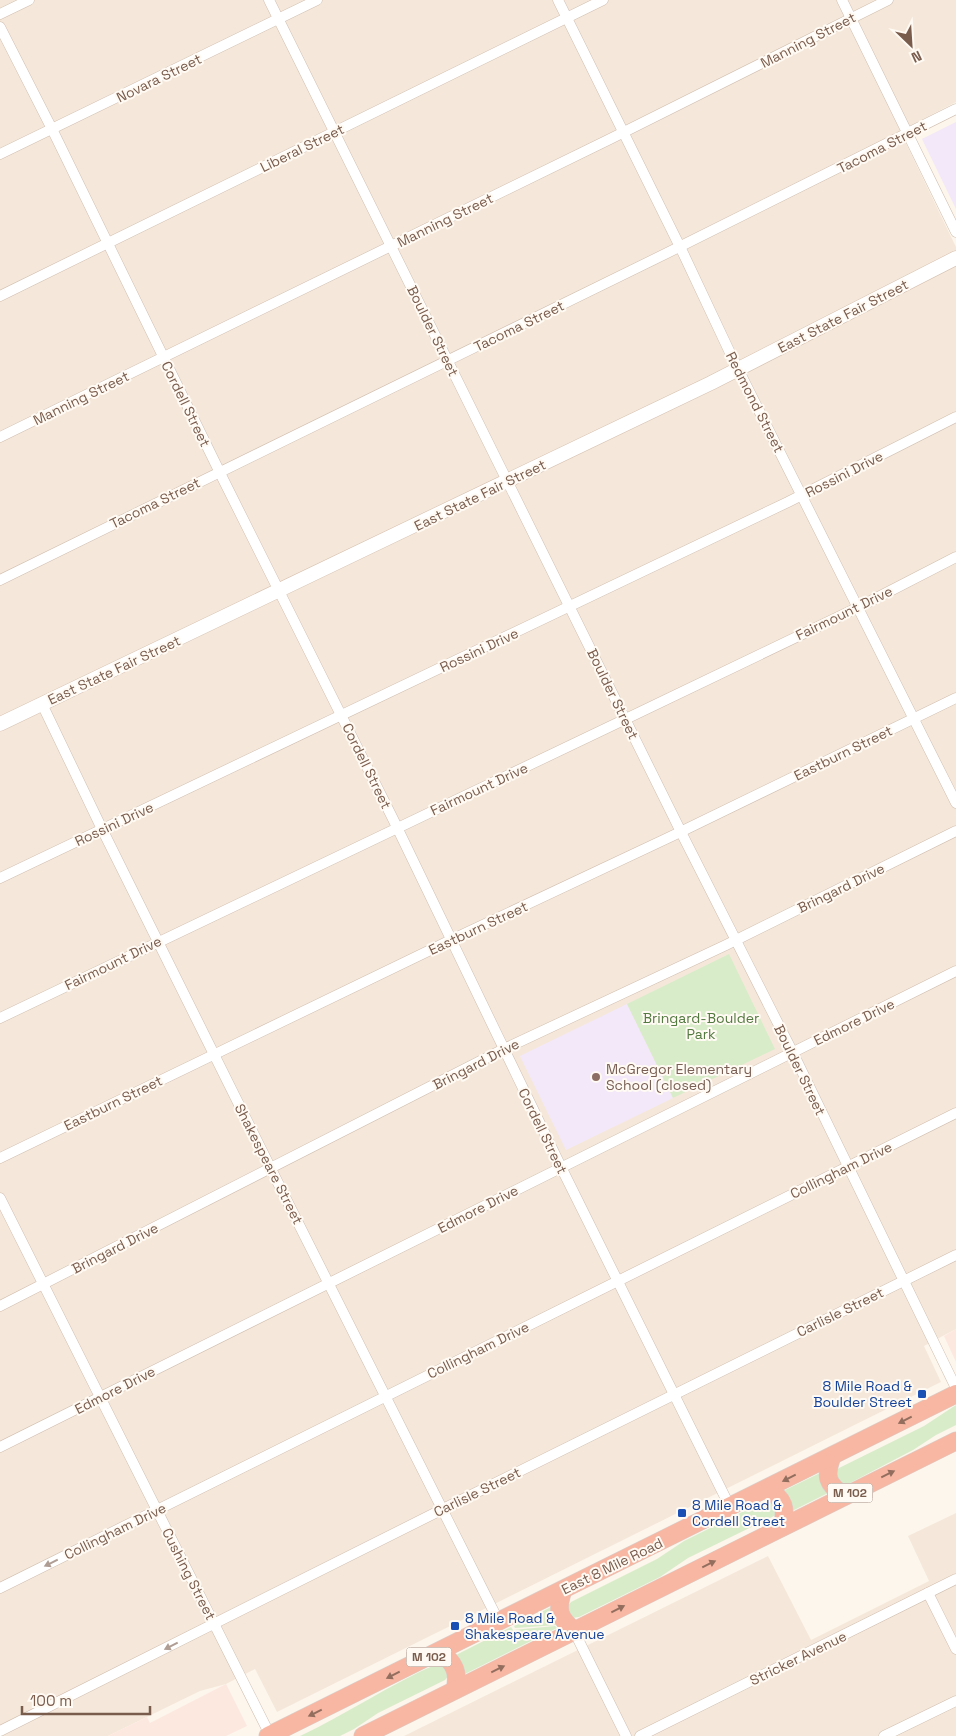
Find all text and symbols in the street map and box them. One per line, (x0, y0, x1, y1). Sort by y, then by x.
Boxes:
street label: Manning Street (757, 8, 859, 72)
north arrow (886, 20, 936, 70)
text: N (908, 47, 925, 67)
street label: Novara Street (113, 50, 205, 106)
street label: Tacoma Street (834, 117, 930, 177)
street label: Liberal Street (257, 120, 347, 176)
street label: Manning Street (394, 189, 496, 251)
street label: East State Fair Street (775, 275, 911, 357)
street label: Boulder Street (403, 283, 463, 379)
street label: Tacoma Street (471, 296, 567, 356)
street label: Redmond Street (722, 349, 788, 455)
street label: Cordell Street (157, 358, 215, 450)
street label: Manning Street (30, 367, 132, 429)
street label: Rossini Drive (802, 447, 886, 501)
street label: East State Fair Street (411, 455, 549, 535)
street label: Tacoma Street (107, 473, 203, 533)
street label: Fairmount Drive (793, 582, 895, 644)
street label: Rossini Drive (437, 624, 521, 676)
street label: East State Fair Street (45, 631, 183, 709)
street label: Boulder Street (583, 646, 643, 742)
street label: Cordell Street (338, 720, 396, 812)
street label: Eastburn Street (791, 721, 895, 785)
street label: Fairmount Drive (427, 759, 531, 819)
street label: Rossini Drive (72, 798, 156, 850)
street label: Bringard Drive (794, 859, 888, 917)
street label: Eastburn Street (426, 897, 530, 959)
street label: Fairmount Drive (62, 932, 164, 994)
street label: Edmore Drive (810, 995, 898, 1049)
park label: Bringard-Boulder Park (643, 1009, 759, 1043)
street label: Boulder Street (770, 1022, 830, 1118)
street label: Bringard Drive (430, 1034, 522, 1094)
place label: McGregor Elementary School (closed) (606, 1060, 752, 1094)
street label: Eastburn Street (61, 1071, 165, 1135)
marker: McGregor Elementary School (closed) (590, 1071, 602, 1083)
street label: Cordell Street (514, 1085, 572, 1177)
street label: Shakespeare Street (231, 1101, 307, 1227)
street label: Collingham Drive (787, 1138, 895, 1202)
street label: Edmore Drive (435, 1181, 521, 1237)
street label: Bringard Drive (69, 1218, 161, 1278)
street label: Carlisle Street (794, 1283, 886, 1341)
street label: Collingham Drive (424, 1318, 532, 1382)
street label: Edmore Drive (72, 1362, 158, 1418)
place label: 8 Mile Road & Boulder Street (813, 1377, 913, 1411)
marker: 8 Mile Road & Boulder Street (916, 1388, 928, 1400)
one-way arrow (898, 1416, 912, 1424)
street label: Carlisle Street (431, 1463, 523, 1521)
one-way arrow (881, 1470, 896, 1478)
one-way arrow (782, 1474, 796, 1482)
road number: M 102 (828, 1484, 872, 1502)
place label: 8 Mile Road & Cordell Street (692, 1496, 785, 1530)
street label: Collingham Drive (61, 1499, 169, 1563)
marker: 8 Mile Road & Cordell Street (676, 1507, 688, 1519)
street label: Cushing Street (158, 1525, 220, 1623)
street label: East 8 Mile Road (558, 1534, 666, 1598)
one-way arrow (43, 1559, 58, 1567)
one-way arrow (702, 1560, 716, 1568)
one-way arrow (611, 1605, 625, 1613)
place label: 8 Mile Road & Shakespeare Avenue (465, 1609, 605, 1643)
marker: 8 Mile Road & Shakespeare Avenue (449, 1620, 461, 1632)
street label: Stricker Avenue (747, 1627, 849, 1689)
one-way arrow (163, 1642, 178, 1650)
road number: M 102 (406, 1648, 452, 1666)
one-way arrow (491, 1665, 505, 1673)
one-way arrow (386, 1671, 400, 1679)
scale bar (22, 1684, 150, 1716)
text: 100 m (30, 1691, 72, 1710)
one-way arrow (308, 1710, 322, 1718)

